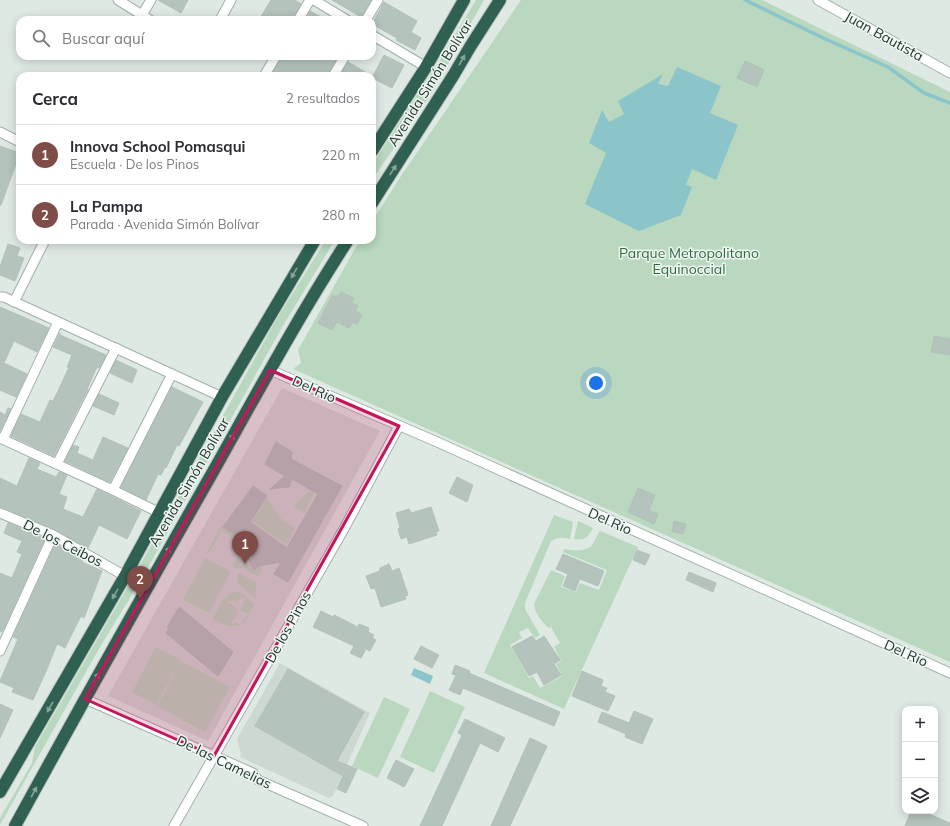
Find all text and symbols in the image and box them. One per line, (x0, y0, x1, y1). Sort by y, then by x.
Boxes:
street label: Juan Bautista (841, 7, 927, 65)
search box (16, 16, 376, 60)
street label: Avenida Simón Bolívar (384, 16, 477, 150)
icon: search (30, 27, 52, 49)
text: Buscar aquí (62, 29, 144, 48)
one-way arrow (459, 54, 466, 66)
text: Cerca (32, 88, 78, 109)
text: 2 resultados (286, 90, 360, 106)
text: Innova School Pomasqui (70, 137, 246, 156)
text: 1 (41, 147, 49, 163)
text: 220 m (322, 147, 360, 163)
text: Escuela · De los Pinos (70, 156, 199, 172)
one-way arrow (389, 165, 397, 175)
text: La Pampa (70, 197, 143, 216)
text: 2 (41, 207, 49, 223)
text: 280 m (322, 207, 360, 223)
text: Parada · Avenida Simón Bolívar (70, 216, 259, 232)
park label: Parque Metropolitano Equinoccial (619, 244, 759, 278)
one-way arrow (291, 267, 298, 279)
street label: Del Rio (289, 371, 339, 407)
your location (586, 373, 606, 393)
street label: Avenida Simón Bolívar (145, 413, 234, 550)
one-way arrow (228, 433, 234, 445)
street label: Del Rio (585, 503, 635, 539)
street label: De los Ceibos (20, 515, 106, 571)
pin: 1 (232, 531, 258, 564)
one-way arrow (163, 546, 170, 558)
pin: 2 (127, 566, 153, 599)
one-way arrow (111, 588, 118, 600)
street label: De los Pinos (261, 588, 315, 666)
street label: Del Rio (881, 635, 931, 671)
one-way arrow (93, 672, 100, 684)
one-way arrow (46, 701, 53, 713)
map controls (902, 706, 938, 814)
button: + (902, 706, 938, 742)
street label: De las Camelias (173, 731, 275, 793)
button: − (902, 742, 938, 778)
button: layers (902, 778, 938, 814)
one-way arrow (30, 786, 37, 798)

